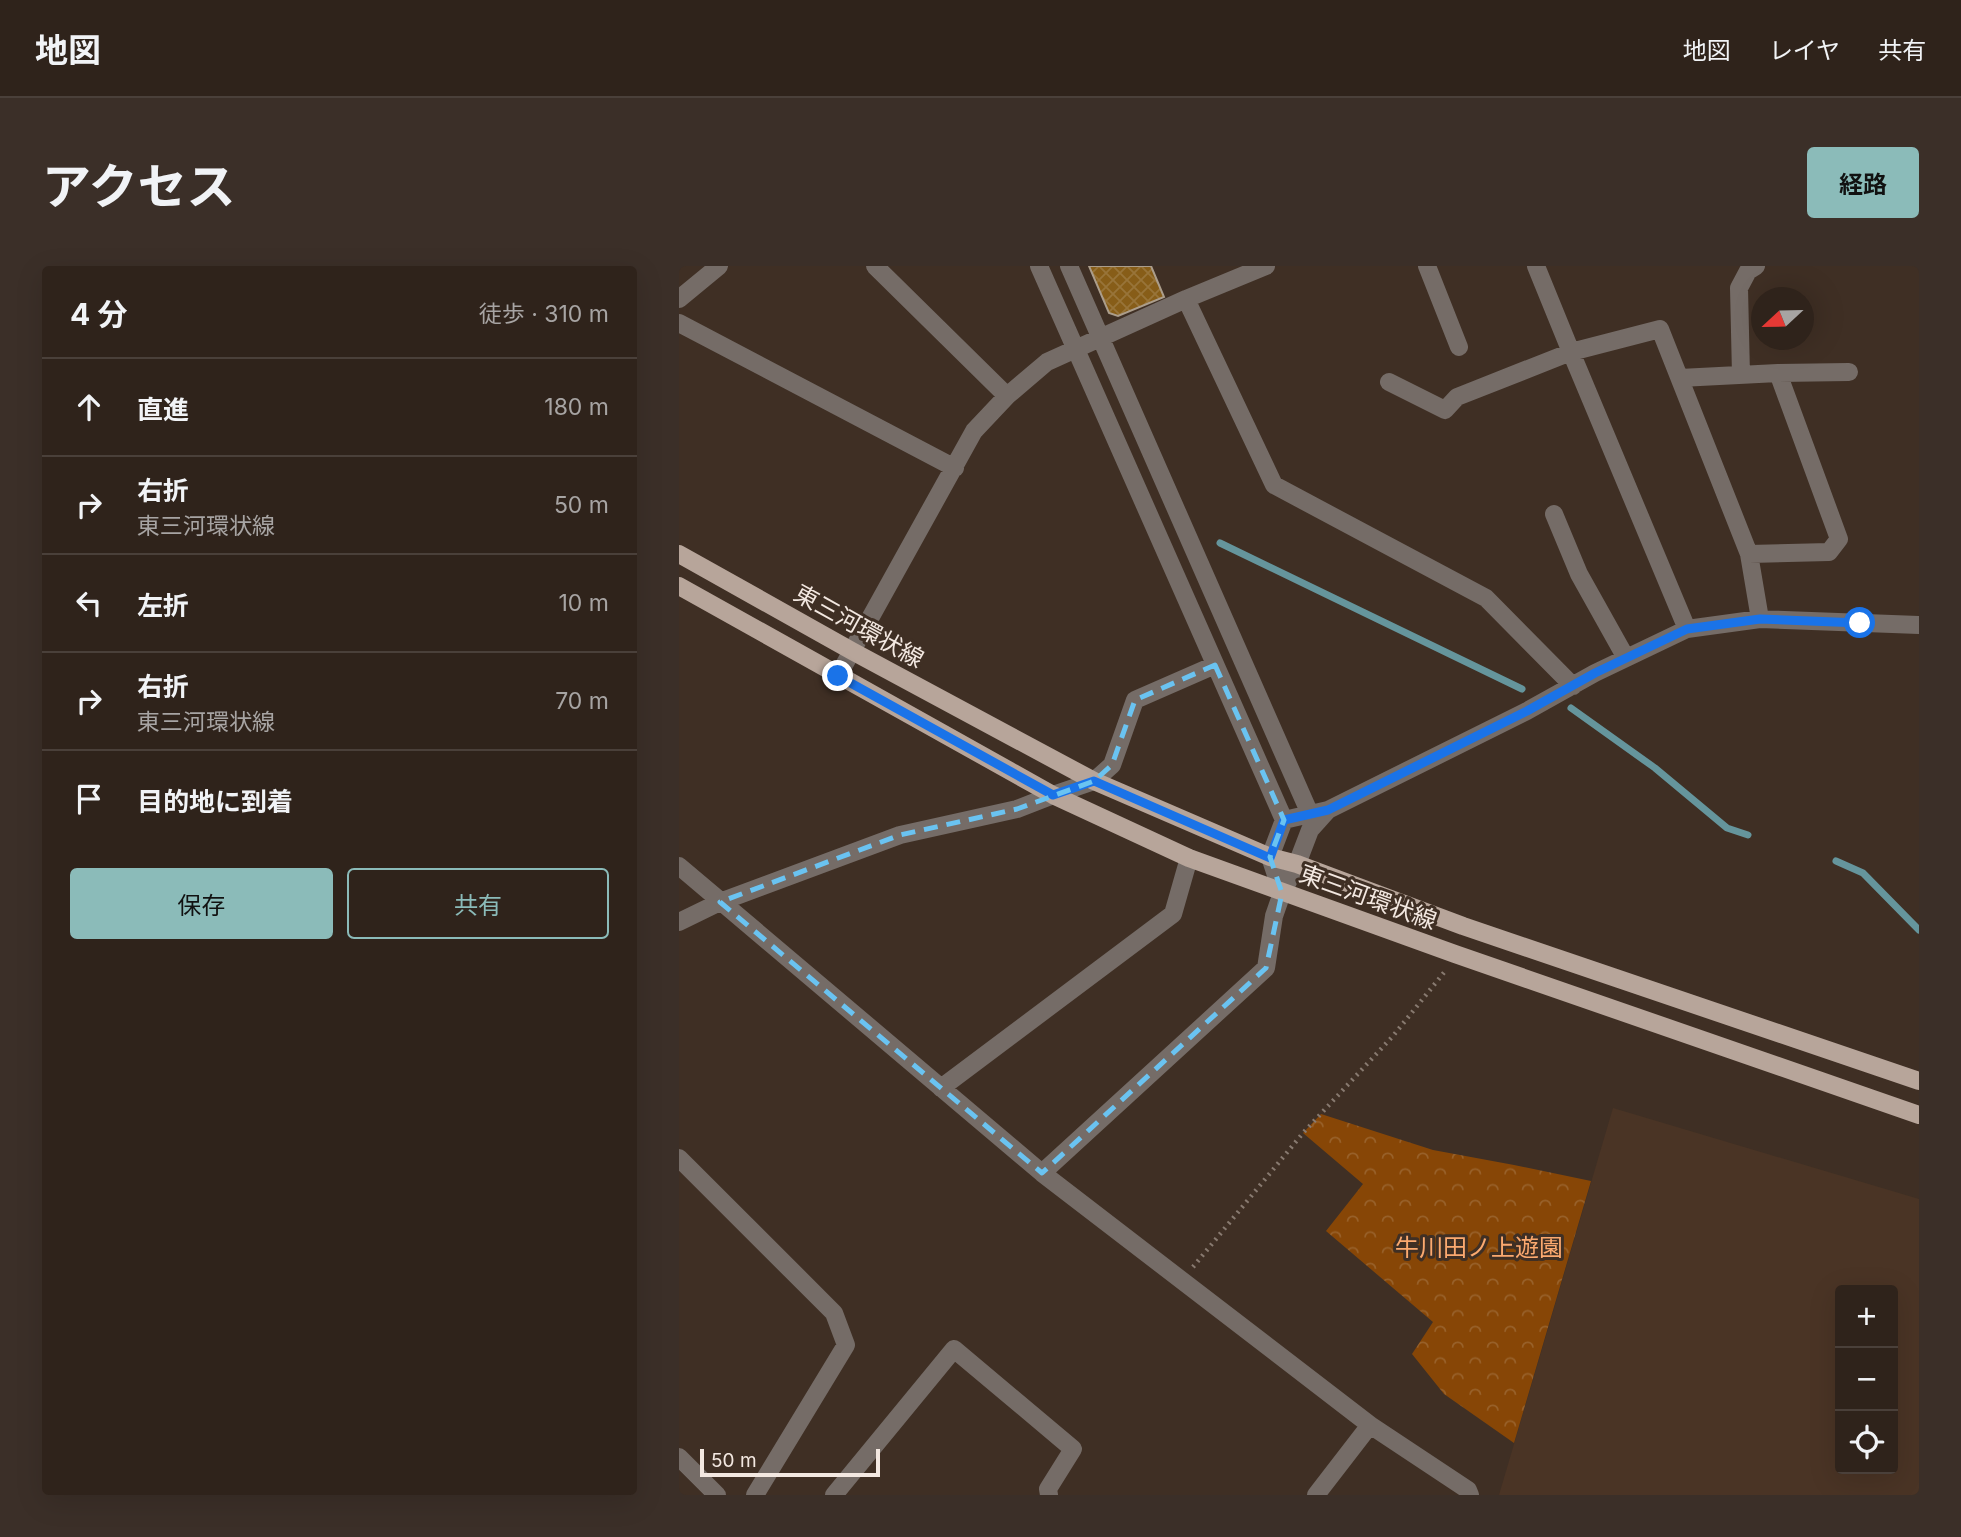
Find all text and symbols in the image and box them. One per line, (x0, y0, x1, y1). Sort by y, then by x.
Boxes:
text: 地図 (35, 30, 101, 70)
text: 地図 (1683, 36, 1731, 65)
text: レイヤ (1769, 36, 1840, 65)
text: 共有 (1878, 36, 1926, 65)
button: 経路 (1807, 147, 1919, 218)
text: アクセス (42, 157, 236, 216)
north arrow (1751, 287, 1814, 350)
text: 4 分 (70, 296, 127, 332)
text: 徒歩 · 310 m (479, 300, 609, 328)
icon: ahead (70, 388, 108, 426)
text: 180 m (544, 393, 609, 421)
text: 直進 (137, 394, 189, 425)
text: 右折 (137, 475, 189, 506)
icon: right (70, 486, 108, 524)
text: 50 m (554, 491, 609, 519)
text: 東三河環状線 (137, 512, 275, 540)
street label: 東三河環状線 (789, 578, 929, 674)
icon: left (70, 584, 108, 622)
text: 10 m (559, 589, 609, 617)
text: 左折 (137, 590, 189, 621)
route start (1844, 607, 1875, 638)
route end (822, 660, 853, 691)
text: 右折 (137, 671, 189, 702)
icon: right (70, 682, 108, 720)
text: 70 m (555, 687, 609, 715)
text: 東三河環状線 (137, 708, 275, 736)
icon: arrive (70, 780, 108, 818)
text: 目的地に到着 (137, 786, 293, 817)
street label: 東三河環状線 (1295, 859, 1441, 935)
button: 保存 (70, 868, 333, 939)
button: 共有 (347, 868, 609, 939)
park label: 牛川田ノ上遊園 (1395, 1233, 1563, 1262)
map controls (1835, 1285, 1898, 1474)
button: + (1835, 1285, 1898, 1348)
button: − (1835, 1348, 1898, 1411)
button: locate (1835, 1411, 1898, 1474)
scale bar (700, 1446, 880, 1478)
text: 50 m (711, 1449, 757, 1472)

